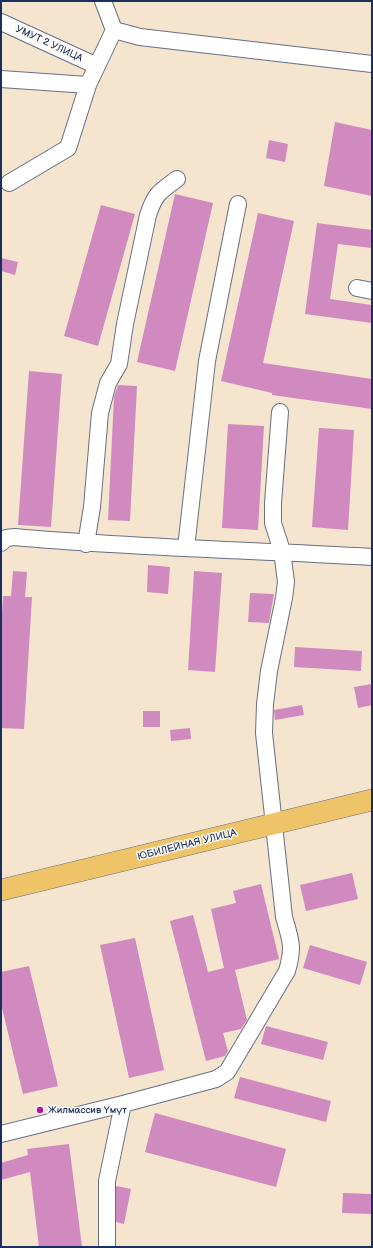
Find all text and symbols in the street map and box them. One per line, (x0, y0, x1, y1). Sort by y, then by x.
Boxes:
street label: УМУТ 2 УЛИЦА (14, 23, 84, 65)
street label: ЮБИЛЕЙНАЯ УЛИЦА (136, 827, 238, 863)
place label: Жилмассив Үмүт (48, 1104, 127, 1116)
marker: Жилмассив Үмүт (35, 1105, 45, 1115)

